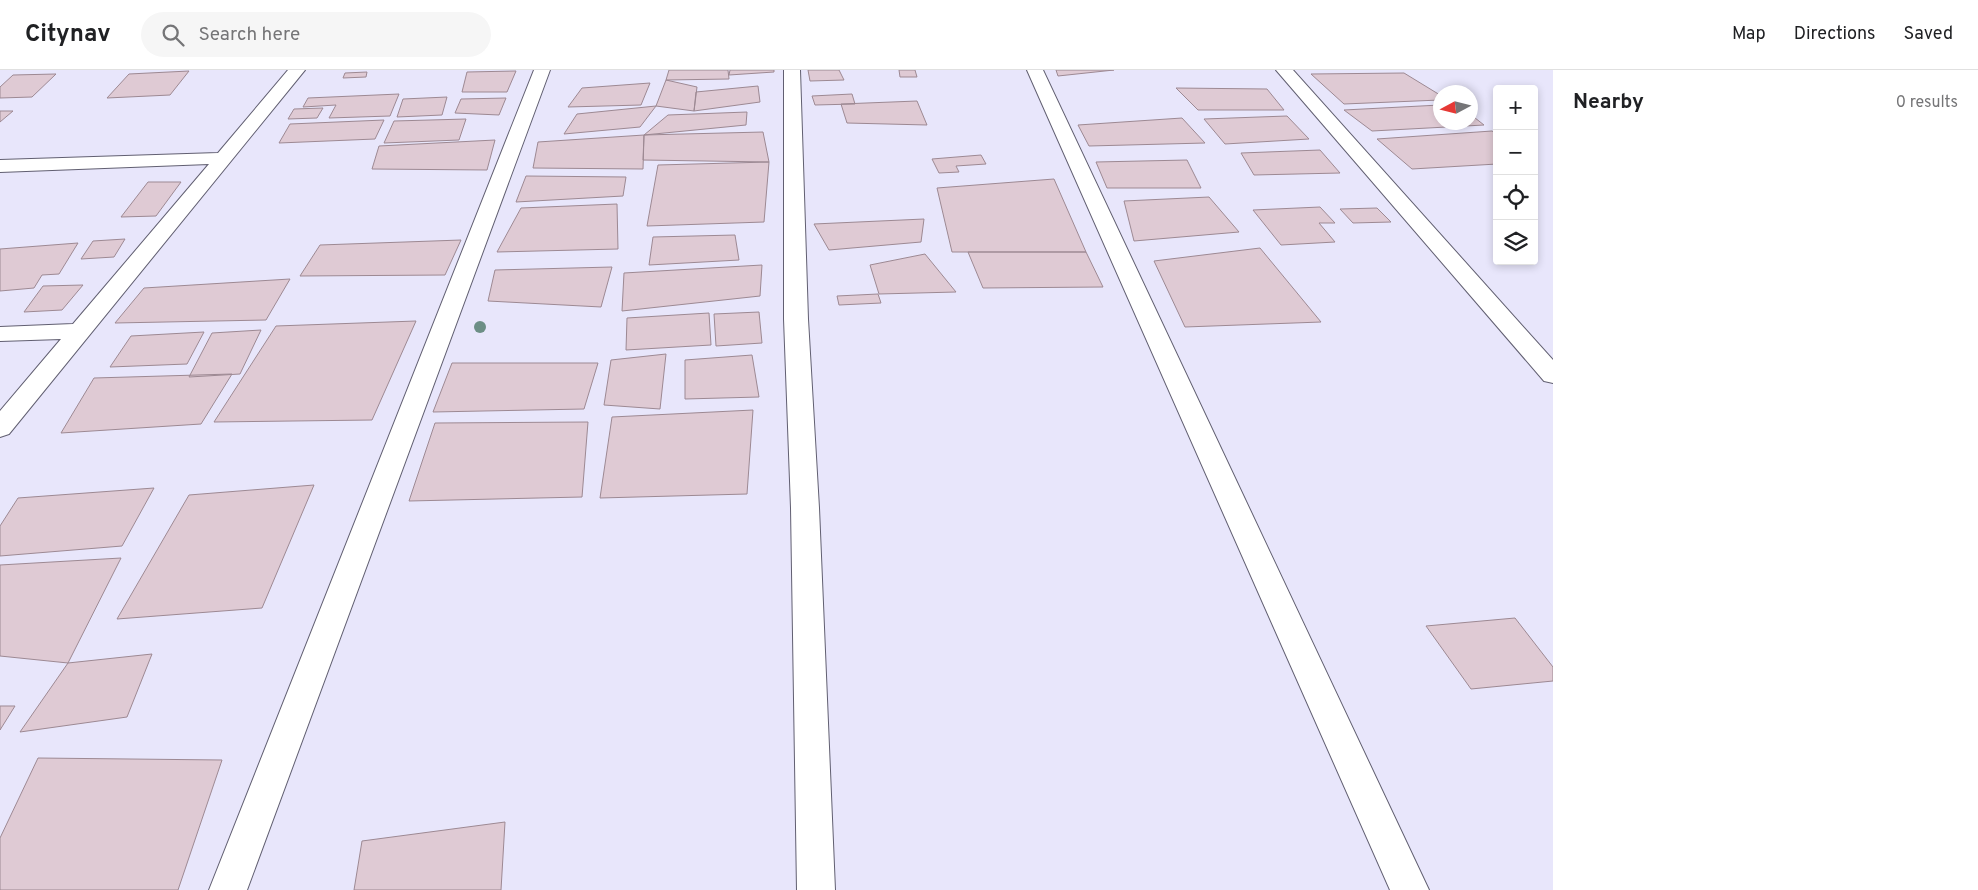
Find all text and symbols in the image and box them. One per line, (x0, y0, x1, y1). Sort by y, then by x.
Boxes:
search box (141, 12, 491, 57)
text: Citynav (25, 20, 111, 50)
icon: search (159, 21, 187, 49)
text: Search here (199, 23, 300, 47)
text: Map (1732, 23, 1766, 46)
text: Directions (1794, 23, 1876, 46)
text: Saved (1904, 23, 1953, 46)
north arrow (1433, 85, 1478, 130)
map controls (1493, 85, 1538, 265)
button: + (1493, 85, 1538, 130)
text: Nearby (1573, 89, 1644, 116)
text: 0 results (1896, 93, 1958, 113)
button: − (1493, 130, 1538, 175)
button: locate (1493, 175, 1538, 220)
button: layers (1493, 220, 1538, 265)

